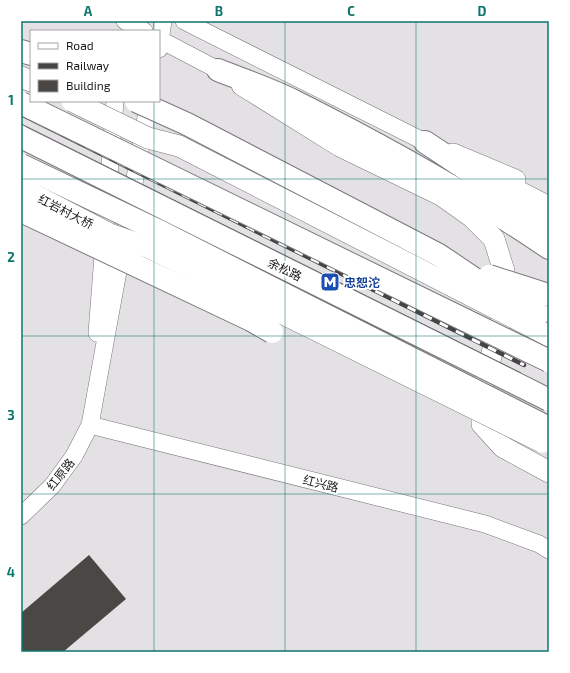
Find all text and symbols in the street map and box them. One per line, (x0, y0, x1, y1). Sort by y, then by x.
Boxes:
text: A (84, 3, 93, 19)
text: B (215, 3, 223, 19)
text: C (347, 3, 355, 19)
text: D (478, 3, 487, 19)
legend (30, 30, 160, 102)
text: Road (66, 38, 94, 52)
text: Railway (66, 58, 110, 72)
text: Building (66, 78, 111, 92)
text: 1 (8, 92, 14, 108)
street label: 红岩村大桥 (36, 191, 96, 231)
text: 2 (7, 249, 15, 265)
street label: 余松路 (266, 255, 304, 283)
metro station icon: 忠恕沱 (319, 271, 341, 293)
place label: 忠恕沱 (344, 275, 380, 289)
text: 3 (7, 407, 15, 423)
street label: 红原路 (43, 456, 77, 492)
street label: 红兴路 (302, 472, 340, 494)
text: 4 (7, 564, 15, 580)

